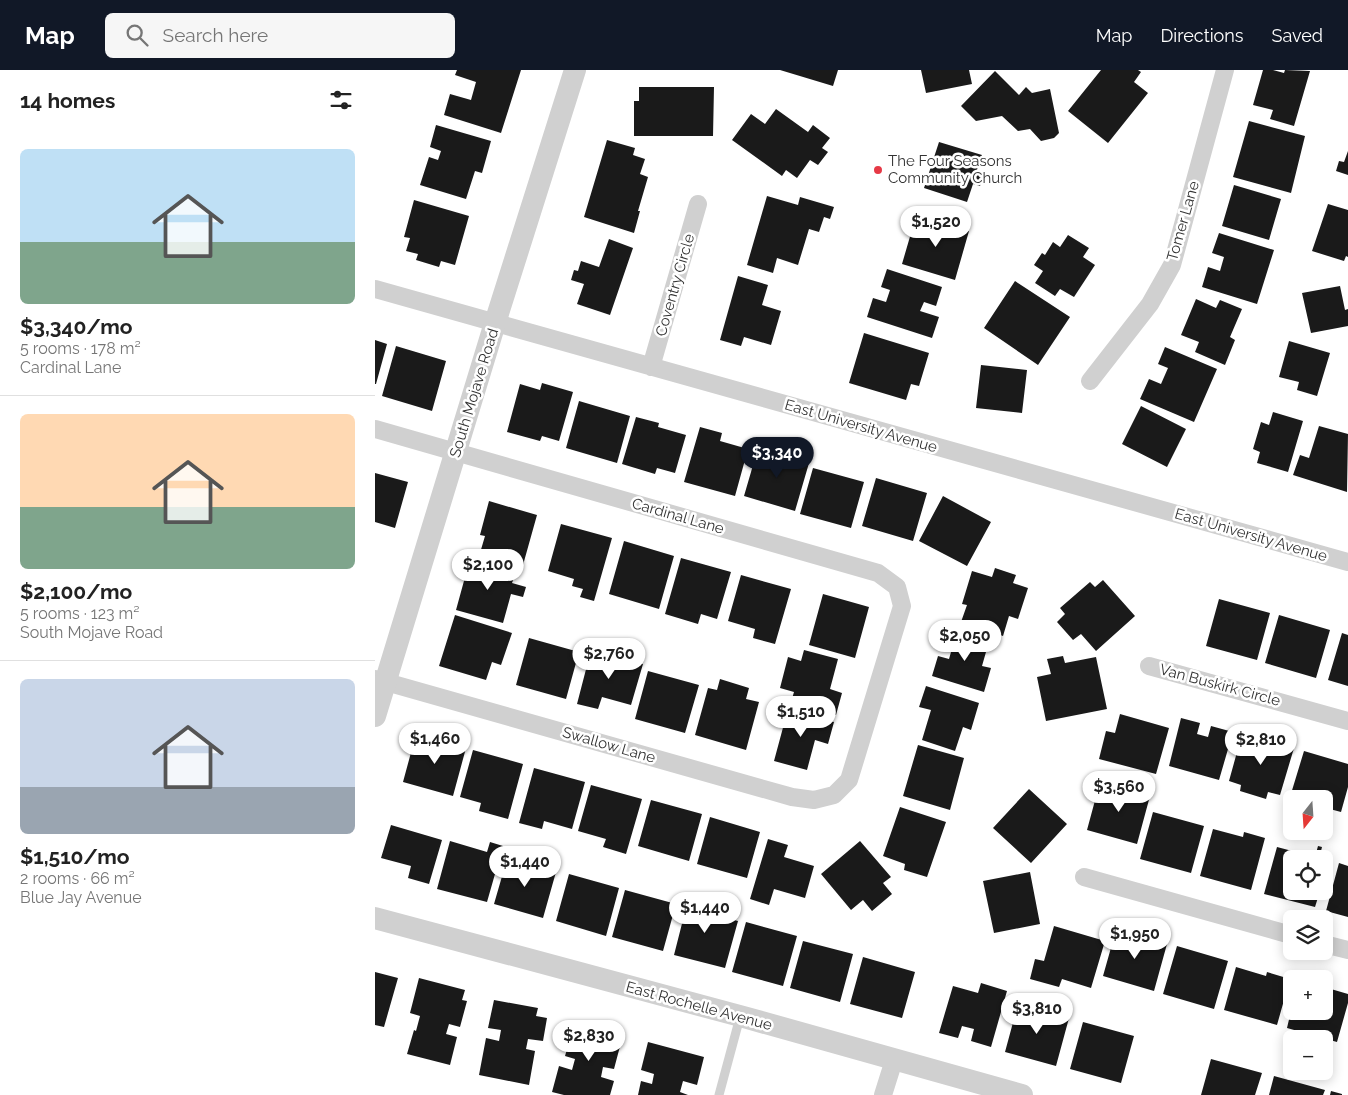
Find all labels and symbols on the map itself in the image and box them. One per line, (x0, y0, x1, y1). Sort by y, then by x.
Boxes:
place label: The Four Seasons Community Church (888, 152, 1022, 187)
marker: The Four Seasons Community Church (872, 164, 884, 176)
street label: Tomer Lane (1163, 179, 1203, 263)
pin: $1,520 (895, 206, 977, 248)
street label: Coventry Circle (652, 232, 698, 338)
street label: South Mojave Road (446, 326, 502, 460)
street label: East University Avenue (783, 396, 939, 456)
pin: $3,340 (736, 436, 818, 479)
street label: Cardinal Lane (630, 494, 726, 538)
street label: East University Avenue (1173, 505, 1329, 565)
pin: $2,100 (447, 548, 529, 591)
pin: $2,050 (924, 620, 1006, 662)
pin: $2,760 (568, 638, 650, 680)
street label: Van Buskirk Circle (1158, 660, 1283, 710)
pin: $1,510 (760, 696, 842, 738)
pin: $1,460 (394, 722, 476, 765)
street label: Swallow Lane (560, 723, 658, 767)
pin: $2,810 (1220, 724, 1302, 766)
pin: $3,560 (1078, 770, 1160, 813)
north arrow (1283, 790, 1333, 840)
pin: $1,440 (484, 846, 566, 888)
pin: $1,440 (664, 892, 746, 934)
pin: $1,950 (1094, 918, 1176, 960)
street label: East Rochelle Avenue (624, 978, 774, 1034)
pin: $3,810 (996, 992, 1078, 1035)
pin: $2,830 (548, 1020, 630, 1062)

